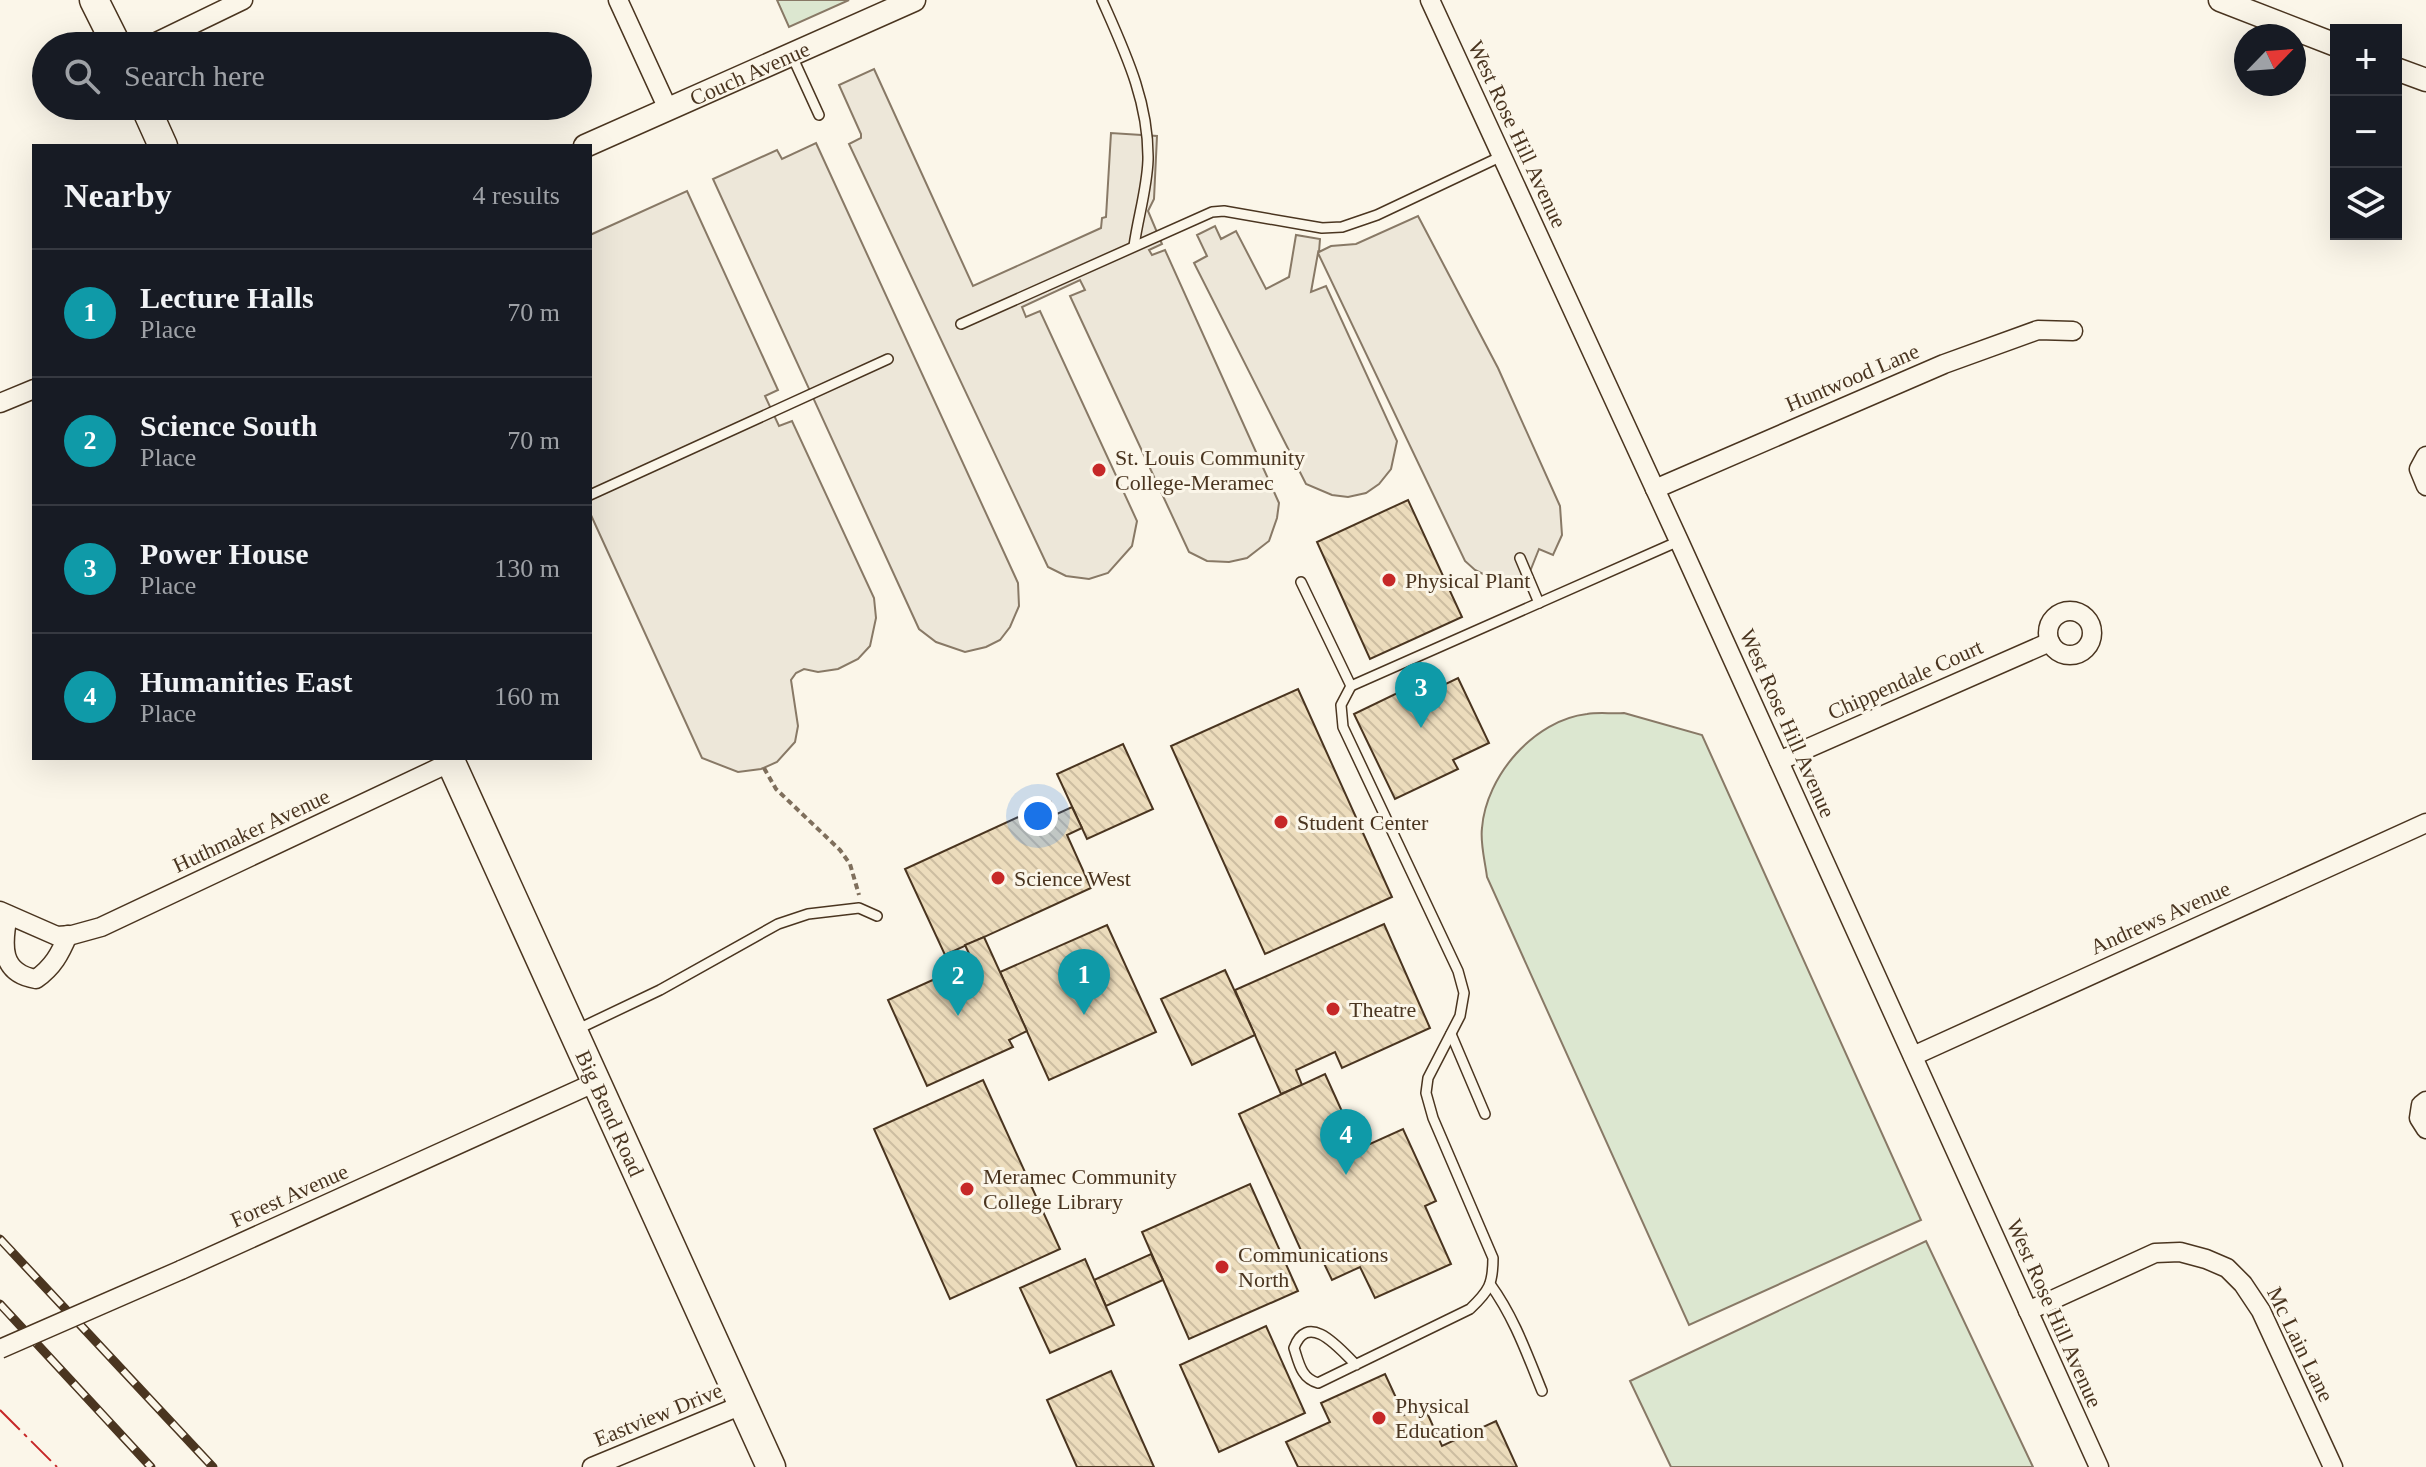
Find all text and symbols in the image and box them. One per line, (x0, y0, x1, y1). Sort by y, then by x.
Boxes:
north arrow (2234, 24, 2306, 96)
map controls (2330, 24, 2402, 240)
button: + (2330, 24, 2402, 96)
search box (32, 32, 592, 120)
street label: Couch Avenue (686, 36, 814, 111)
street label: West Rose Hill Avenue (1463, 37, 1572, 232)
icon: search (60, 54, 104, 98)
text: Search here (124, 59, 265, 92)
button: − (2330, 96, 2402, 168)
button: layers (2330, 168, 2402, 240)
text: Nearby (64, 177, 172, 214)
text: 4 results (473, 181, 560, 210)
text: Lecture Halls (140, 281, 314, 314)
text: 1 (84, 298, 97, 327)
text: 70 m (507, 298, 560, 327)
text: Place (140, 315, 196, 344)
street label: Huntwood Lane (1782, 338, 1923, 417)
text: Science South (140, 409, 318, 442)
text: 2 (84, 426, 97, 455)
text: 70 m (507, 426, 560, 455)
text: Place (140, 443, 196, 472)
place label: St. Louis Community College-Meramec (1115, 445, 1305, 495)
marker: St. Louis Community College-Meramec (1090, 461, 1108, 479)
text: Power House (140, 537, 309, 570)
text: 3 (84, 554, 97, 583)
text: 130 m (494, 554, 560, 583)
place label: Physical Plant (1405, 568, 1530, 593)
text: Place (140, 571, 196, 600)
marker: Physical Plant (1380, 571, 1398, 589)
street label: West Rose Hill Avenue (1735, 625, 1840, 821)
street label: Chippendale Court (1824, 634, 1986, 725)
pin: 3 (1395, 662, 1447, 728)
text: Humanities East (140, 665, 353, 698)
text: 4 (84, 682, 97, 711)
text: 160 m (494, 682, 560, 711)
text: Place (140, 699, 196, 728)
street label: Huthmaker Avenue (169, 783, 334, 878)
your location (1018, 796, 1058, 836)
place label: Student Center (1297, 810, 1429, 835)
marker: Student Center (1272, 813, 1290, 831)
place label: Science West (1014, 866, 1131, 891)
marker: Science West (989, 869, 1007, 887)
street label: Andrews Avenue (2086, 875, 2234, 959)
pin: 1 (1058, 949, 1110, 1015)
pin: 2 (932, 950, 984, 1016)
place label: Theatre (1349, 997, 1416, 1022)
marker: Theatre (1324, 1000, 1342, 1018)
street label: Big Bend Road (570, 1046, 649, 1180)
pin: 4 (1320, 1109, 1372, 1175)
street label: Forest Avenue (227, 1158, 352, 1233)
place label: Meramec Community College Library (983, 1164, 1177, 1214)
marker: Meramec Community College Library (958, 1180, 976, 1198)
street label: West Rose Hill Avenue (2002, 1215, 2107, 1411)
place label: Communications North (1238, 1242, 1388, 1292)
marker: Communications North (1213, 1258, 1231, 1276)
street label: Mc Lain Lane (2262, 1283, 2339, 1406)
street label: Eastview Drive (590, 1377, 726, 1452)
place label: Physical Education (1395, 1393, 1484, 1443)
marker: Physical Education (1370, 1409, 1388, 1427)

